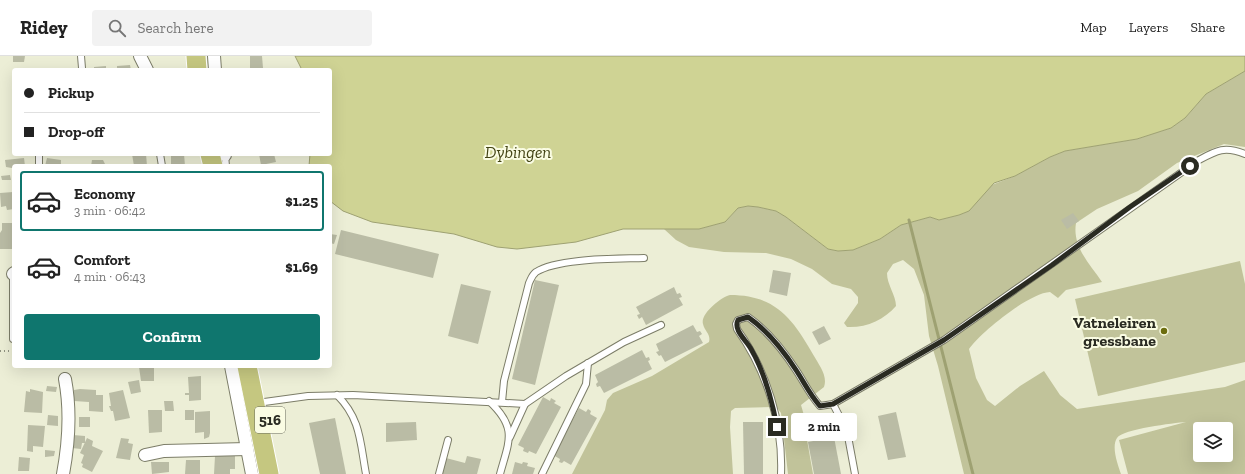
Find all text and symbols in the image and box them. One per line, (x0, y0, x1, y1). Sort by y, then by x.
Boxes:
search box (92, 10, 372, 46)
text: Ridey (20, 16, 68, 39)
icon: search (106, 17, 128, 39)
text: Search here (138, 19, 214, 37)
text: Map (1080, 19, 1107, 36)
text: Layers (1129, 19, 1168, 36)
text: Share (1190, 19, 1225, 36)
text: Pickup (48, 84, 94, 102)
text: Drop-off (48, 123, 104, 141)
water label: Dybingen (485, 142, 551, 162)
route start (1181, 157, 1199, 175)
icon: car (26, 183, 62, 219)
text: Economy (74, 185, 135, 203)
text: $1.25 (285, 192, 318, 210)
text: 3 min · 06:42 (74, 203, 145, 218)
icon: car (26, 249, 62, 285)
text: Comfort (74, 251, 130, 269)
text: $1.69 (285, 258, 318, 276)
text: 4 min · 06:43 (74, 269, 146, 284)
place label: Vatneleiren gressbane (1073, 313, 1157, 350)
button: Confirm (24, 314, 320, 360)
marker: Vatneleiren gressbane (1159, 326, 1169, 336)
road number: 516 (255, 407, 285, 433)
callout: 2 min (791, 413, 857, 441)
route end (768, 418, 786, 436)
text: 2 min (808, 419, 840, 434)
map controls (1193, 422, 1233, 462)
button: layers (1193, 422, 1233, 462)

